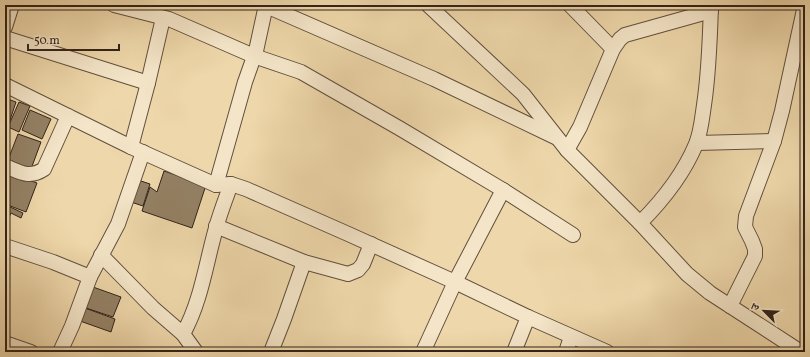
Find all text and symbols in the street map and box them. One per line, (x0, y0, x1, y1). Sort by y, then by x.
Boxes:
scale bar (28, 26, 119, 52)
text: 50 m (34, 33, 60, 49)
north arrow (744, 291, 784, 331)
text: उ (748, 301, 765, 314)

